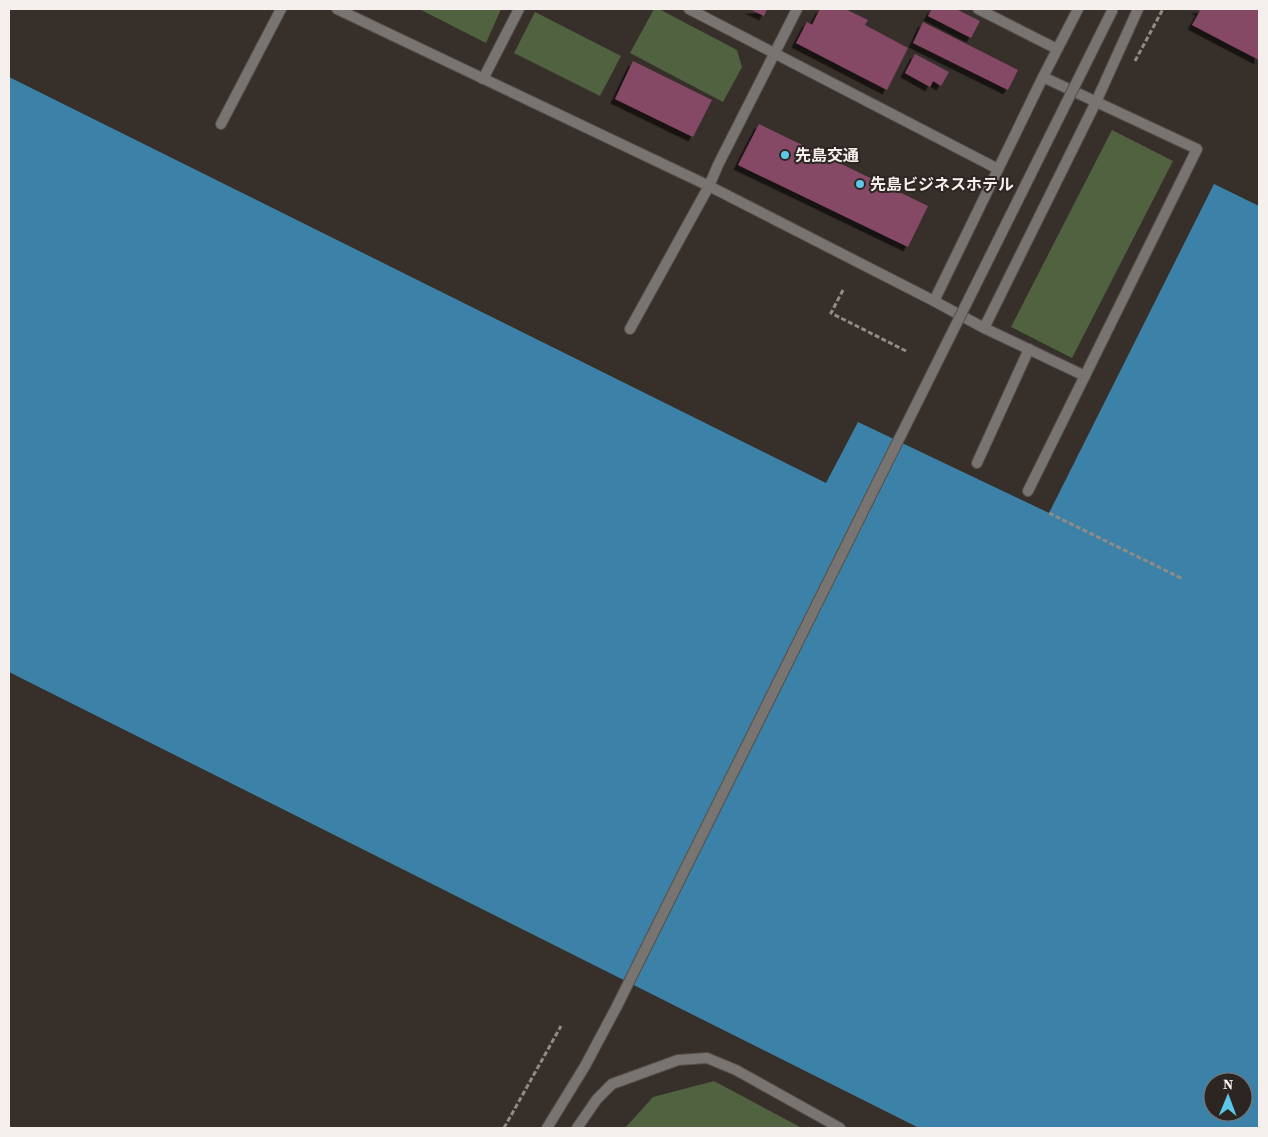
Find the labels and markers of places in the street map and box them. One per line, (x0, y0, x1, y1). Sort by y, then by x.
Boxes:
place label: 先島交通 (795, 144, 859, 166)
marker: 先島交通 (779, 149, 791, 161)
place label: 先島ビジネスホテル (870, 173, 1014, 195)
marker: 先島ビジネスホテル (854, 178, 866, 190)

